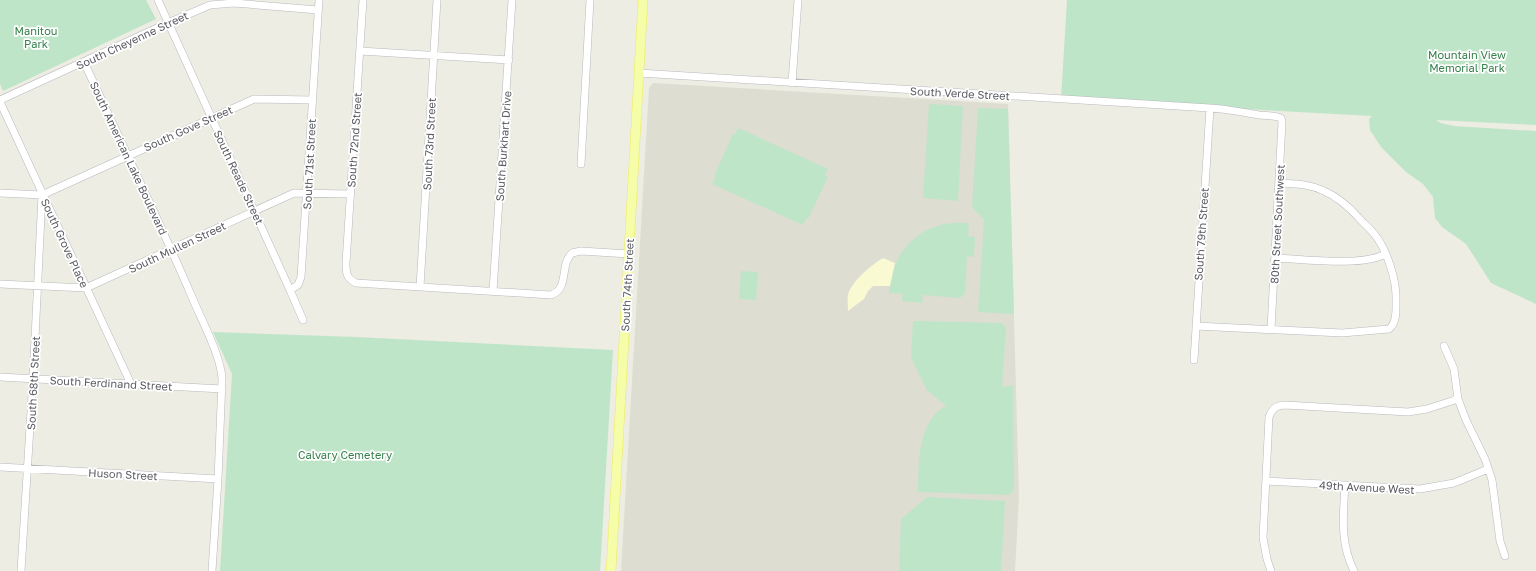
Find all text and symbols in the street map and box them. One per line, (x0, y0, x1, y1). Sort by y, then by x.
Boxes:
street label: South Cheyenne Street (74, 8, 190, 72)
park label: Manitou Park (14, 24, 58, 50)
park label: Mountain View Memorial Park (1428, 48, 1506, 74)
street label: South American Lake Boulevard (88, 79, 170, 237)
street label: South Verde Street (910, 84, 1010, 102)
street label: South Burkhart Drive (493, 90, 513, 202)
street label: South 72nd Street (344, 92, 364, 188)
street label: South 73rd Street (420, 97, 438, 191)
street label: South Gove Street (142, 103, 234, 153)
street label: South 71st Street (300, 118, 318, 210)
street label: South Reade Street (211, 128, 267, 226)
street label: 80th Street Southwest (1267, 164, 1287, 284)
street label: South 79th Street (1191, 187, 1211, 281)
street label: South Grove Place (39, 196, 91, 290)
street label: South Mullen Street (126, 219, 228, 275)
street label: South 74th Street (618, 238, 636, 332)
street label: South 68th Street (24, 336, 42, 430)
street label: South Ferdinand Street (49, 373, 173, 393)
park label: Calvary Cemetery (298, 448, 392, 461)
street label: Huson Street (88, 466, 158, 482)
street label: 49th Avenue West (1319, 478, 1415, 496)

